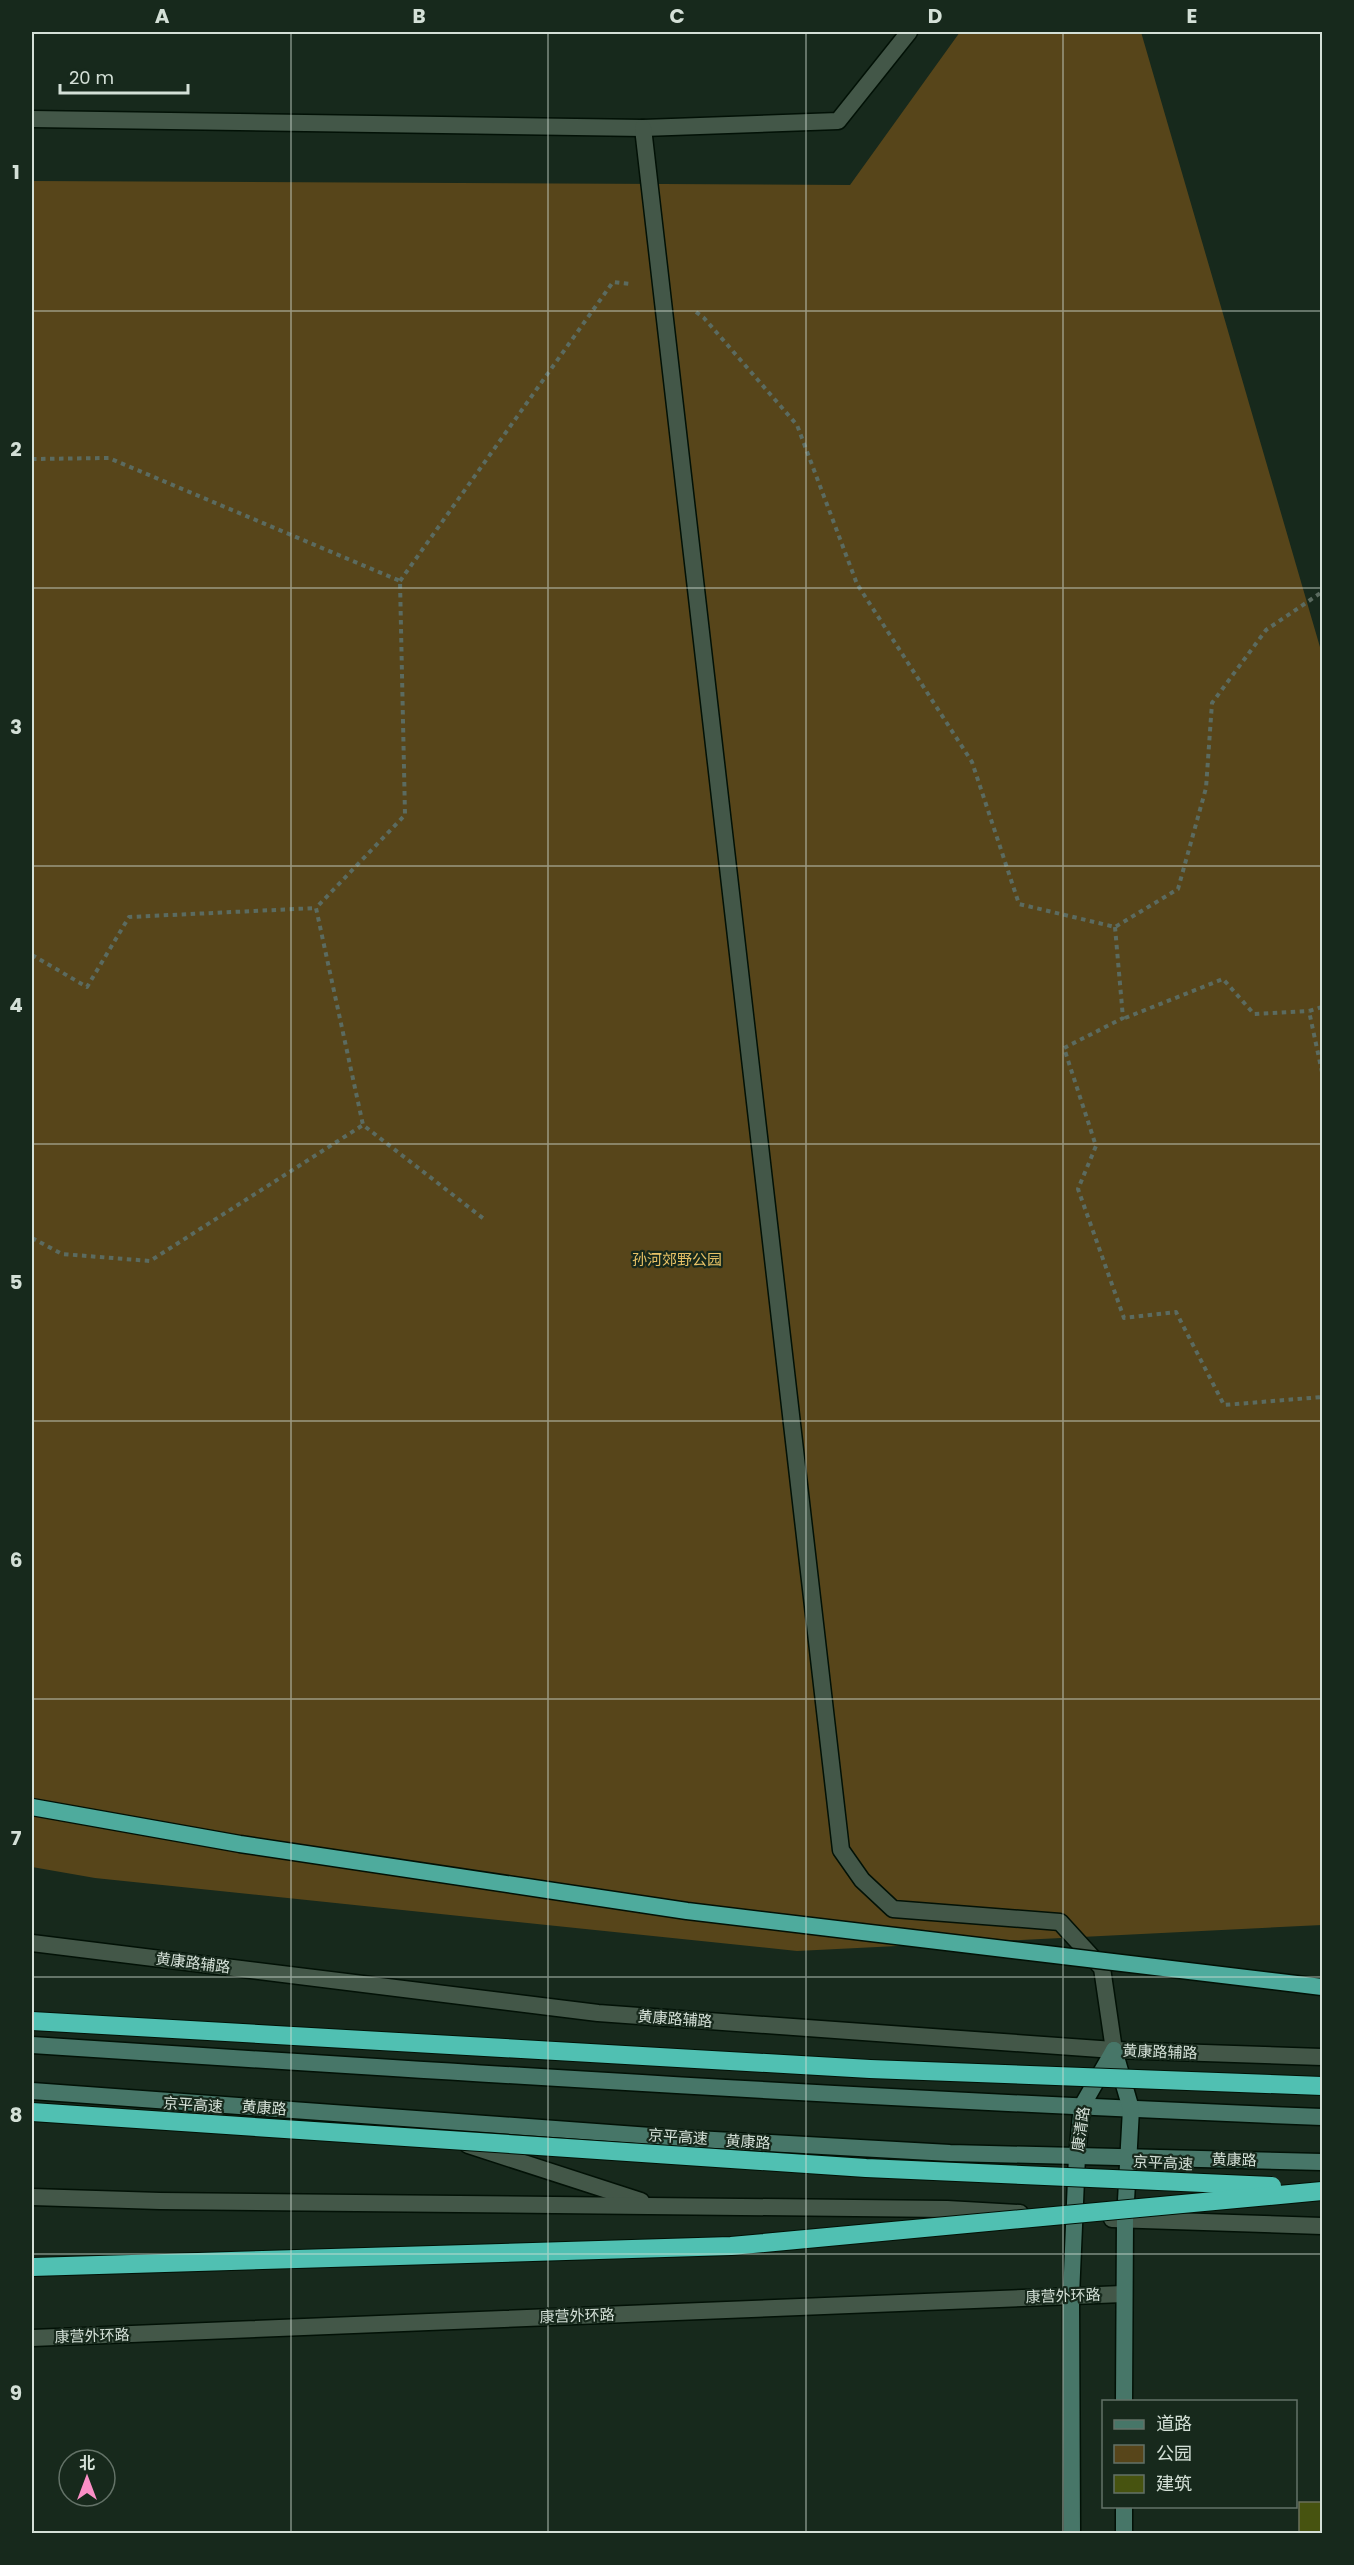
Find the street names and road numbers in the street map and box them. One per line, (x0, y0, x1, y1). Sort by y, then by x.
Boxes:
street label: 黄康路辅路 (155, 1948, 232, 1977)
street label: 黄康路辅路 (637, 2005, 713, 2032)
street label: 黄康路辅路 (1122, 2040, 1198, 2063)
street label: 京平高速 (162, 2092, 224, 2117)
street label: 黄康路 (241, 2095, 287, 2120)
street label: 康清路 (1067, 2105, 1094, 2153)
street label: 京平高速 (647, 2124, 709, 2149)
street label: 黄康路 (725, 2130, 771, 2153)
street label: 黄康路 (1211, 2149, 1257, 2170)
street label: 京平高速 (1133, 2150, 1194, 2175)
street label: 康营外环路 (1025, 2284, 1101, 2307)
street label: 康营外环路 (539, 2304, 615, 2327)
street label: 康营外环路 (54, 2324, 130, 2347)

